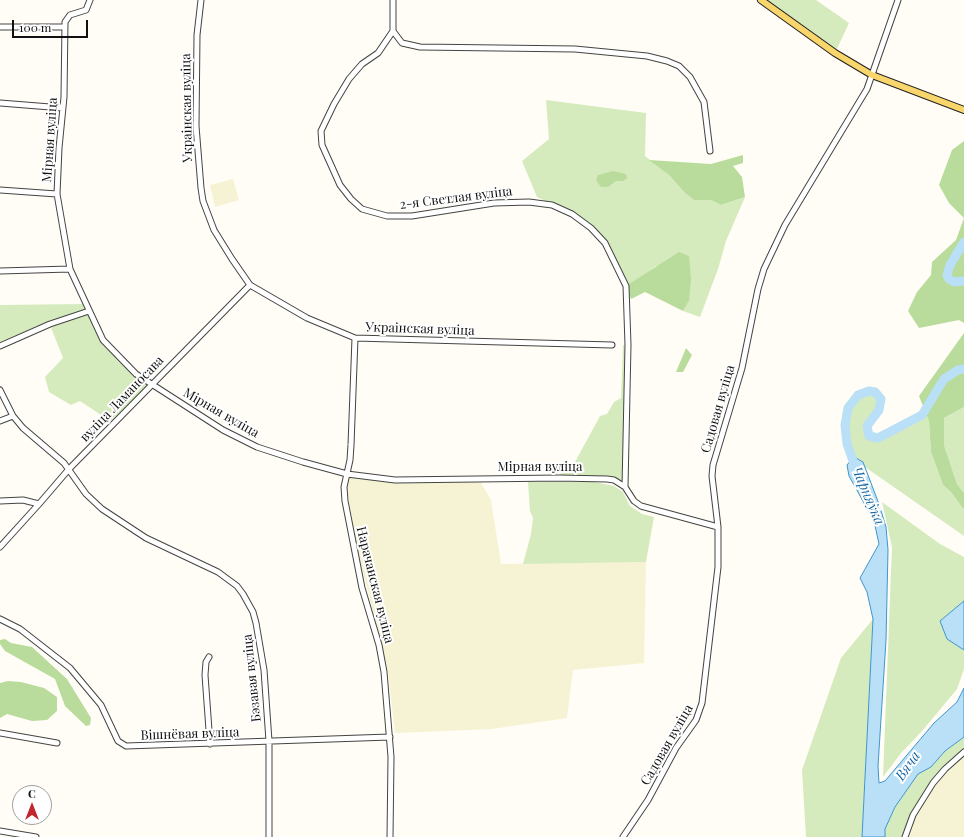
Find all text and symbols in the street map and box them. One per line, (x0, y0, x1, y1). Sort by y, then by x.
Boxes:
scale bar (14, 12, 90, 38)
text: 100 m (19, 19, 51, 35)
street label: Украінская вуліца (178, 53, 196, 163)
street label: Мірная вуліца (39, 97, 61, 183)
street label: 2-я Светлая вуліца (399, 183, 513, 213)
street label: Украінская вуліца (365, 319, 475, 339)
street label: вуліца Ламаносава (77, 353, 167, 445)
street label: Садовая вуліца (698, 363, 738, 455)
street label: Мірная вуліца (180, 385, 262, 441)
street label: Мірная вуліца (497, 459, 583, 475)
water label: Чарняўка (848, 464, 888, 528)
street label: Нарачанская вуліца (353, 525, 397, 645)
street label: Бэзавая вуліца (240, 633, 264, 723)
street label: Садовая вуліца (638, 702, 696, 788)
street label: Вішнёвая вуліца (140, 724, 240, 744)
water label: Вяча (892, 748, 924, 784)
north arrow (12, 785, 52, 825)
text: С (28, 786, 36, 801)

